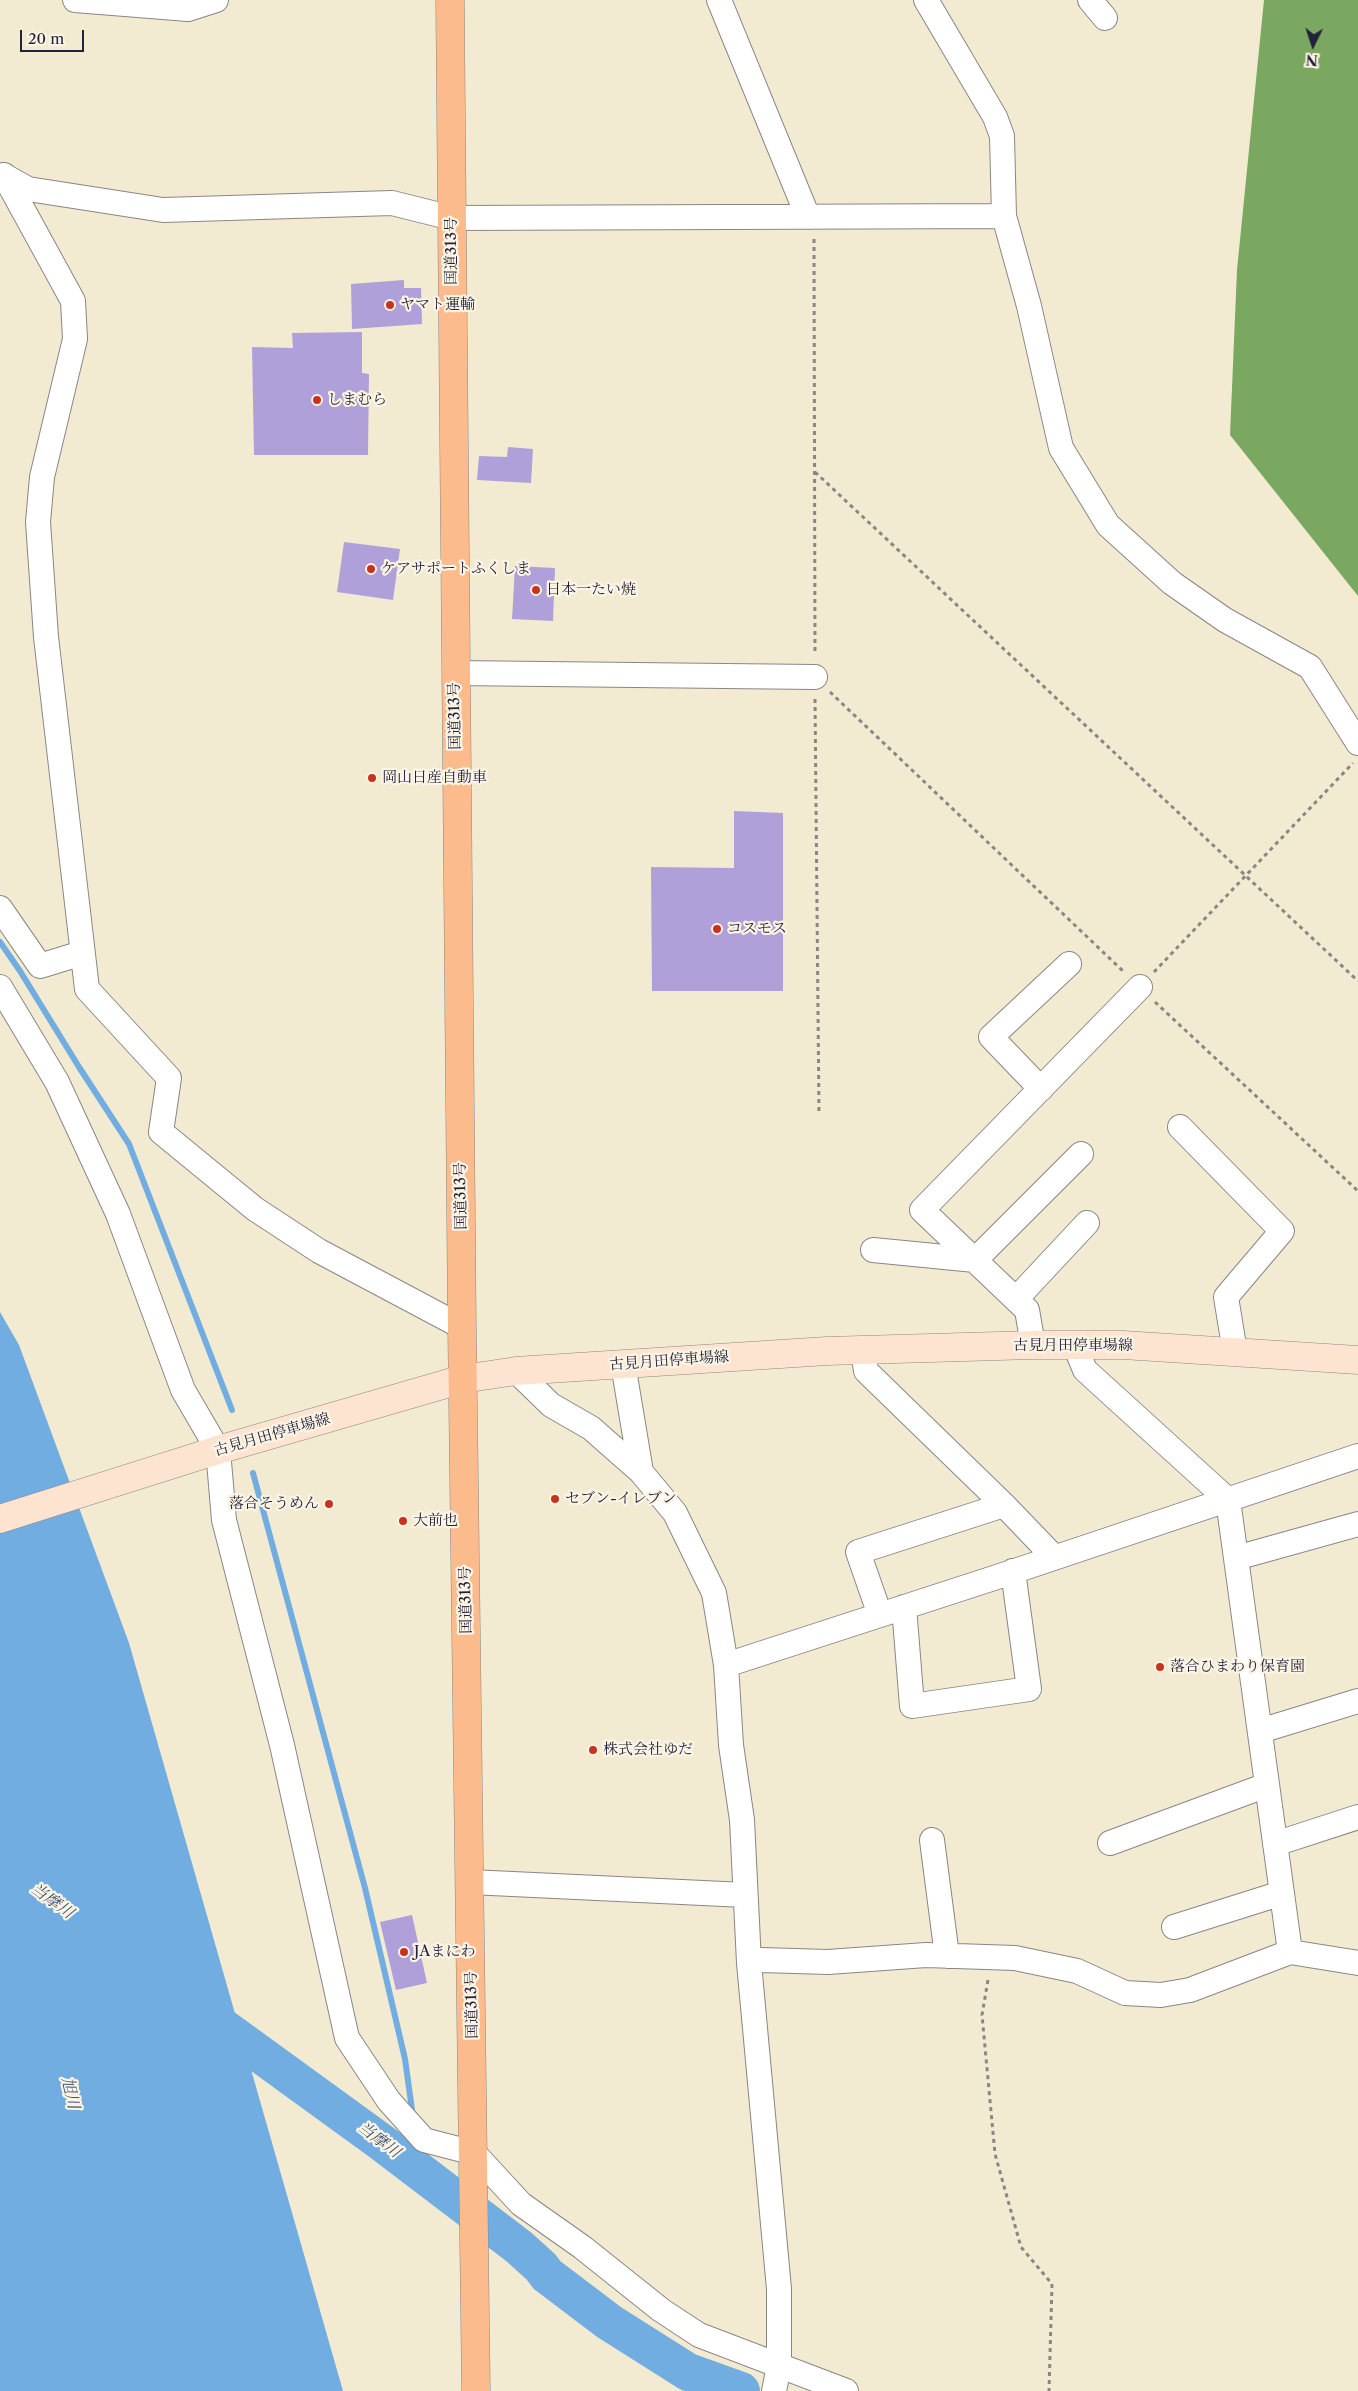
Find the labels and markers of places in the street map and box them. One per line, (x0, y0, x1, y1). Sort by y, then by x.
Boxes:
place label: ヤマト運輸 (400, 296, 475, 314)
marker: ヤマト運輸 (384, 299, 396, 311)
place label: しまむら (327, 391, 387, 409)
marker: しまむら (311, 394, 323, 406)
place label: ケアサポートふくしま (381, 560, 531, 578)
marker: ケアサポートふくしま (365, 563, 377, 575)
place label: 日本一たい焼 (546, 581, 636, 599)
marker: 日本一たい焼 (530, 584, 542, 596)
place label: 岡山日産自動車 (382, 769, 487, 787)
marker: 岡山日産自動車 (366, 772, 378, 784)
place label: コスモス (727, 920, 787, 938)
marker: コスモス (711, 923, 723, 935)
place label: セブン-イレブン (565, 1490, 677, 1508)
marker: セブン-イレブン (549, 1493, 561, 1505)
place label: 落合そうめん (229, 1495, 319, 1513)
marker: 落合そうめん (323, 1498, 335, 1510)
place label: 大前也 (413, 1512, 458, 1530)
marker: 大前也 (397, 1515, 409, 1527)
place label: 落合ひまわり保育園 (1170, 1658, 1305, 1676)
marker: 落合ひまわり保育園 (1154, 1661, 1166, 1673)
place label: 株式会社ゆだ (603, 1741, 693, 1759)
marker: 株式会社ゆだ (587, 1744, 599, 1756)
place label: JAまにわ (414, 1943, 475, 1961)
marker: JAまにわ (398, 1946, 410, 1958)

